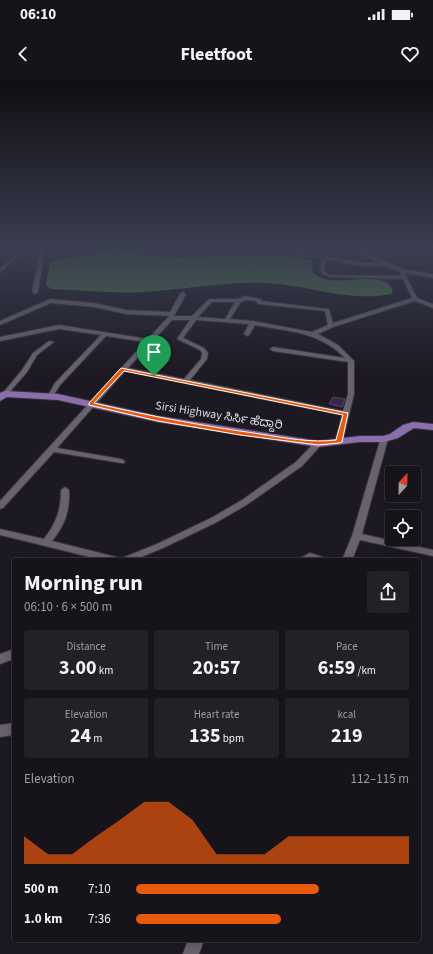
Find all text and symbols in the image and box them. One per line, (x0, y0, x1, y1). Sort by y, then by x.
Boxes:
text: 06:10 (20, 4, 56, 25)
text: Fleetfoot (180, 42, 253, 67)
icon: back (12, 43, 34, 65)
icon: heart (399, 43, 421, 65)
pin (137, 335, 171, 376)
icon: arrive (143, 341, 165, 363)
street label: Sirsi Highway ಸಿರ್ಸಿ ಹೆದ್ದಾರಿ (154, 397, 284, 434)
north arrow (385, 466, 421, 502)
map controls (385, 466, 421, 546)
button: locate (385, 510, 421, 546)
text: Morning run (24, 567, 143, 599)
button: share (367, 571, 409, 613)
text: 06:10 · 6 × 500 m (24, 598, 112, 616)
text: Distance (67, 639, 106, 654)
text: Time (205, 639, 228, 654)
text: Pace (336, 639, 358, 654)
text: 3.00 (59, 654, 97, 682)
text: 20:57 (192, 654, 241, 682)
text: 6:59 (318, 654, 355, 682)
text: km (97, 663, 113, 678)
text: /km (355, 663, 376, 678)
text: Elevation (65, 707, 108, 722)
text: Heart rate (194, 707, 239, 722)
text: kcal (338, 707, 356, 722)
text: 24 (70, 722, 91, 750)
text: 135 (189, 722, 221, 750)
text: 219 (331, 722, 363, 750)
text: m (91, 731, 102, 746)
text: bpm (221, 731, 244, 746)
text: Elevation (24, 770, 75, 788)
text: 112–115 m (351, 770, 409, 788)
text: 500 m (24, 880, 58, 898)
text: 7:10 (88, 880, 111, 898)
text: 1.0 km (24, 910, 63, 928)
text: 7:36 (88, 910, 111, 928)

